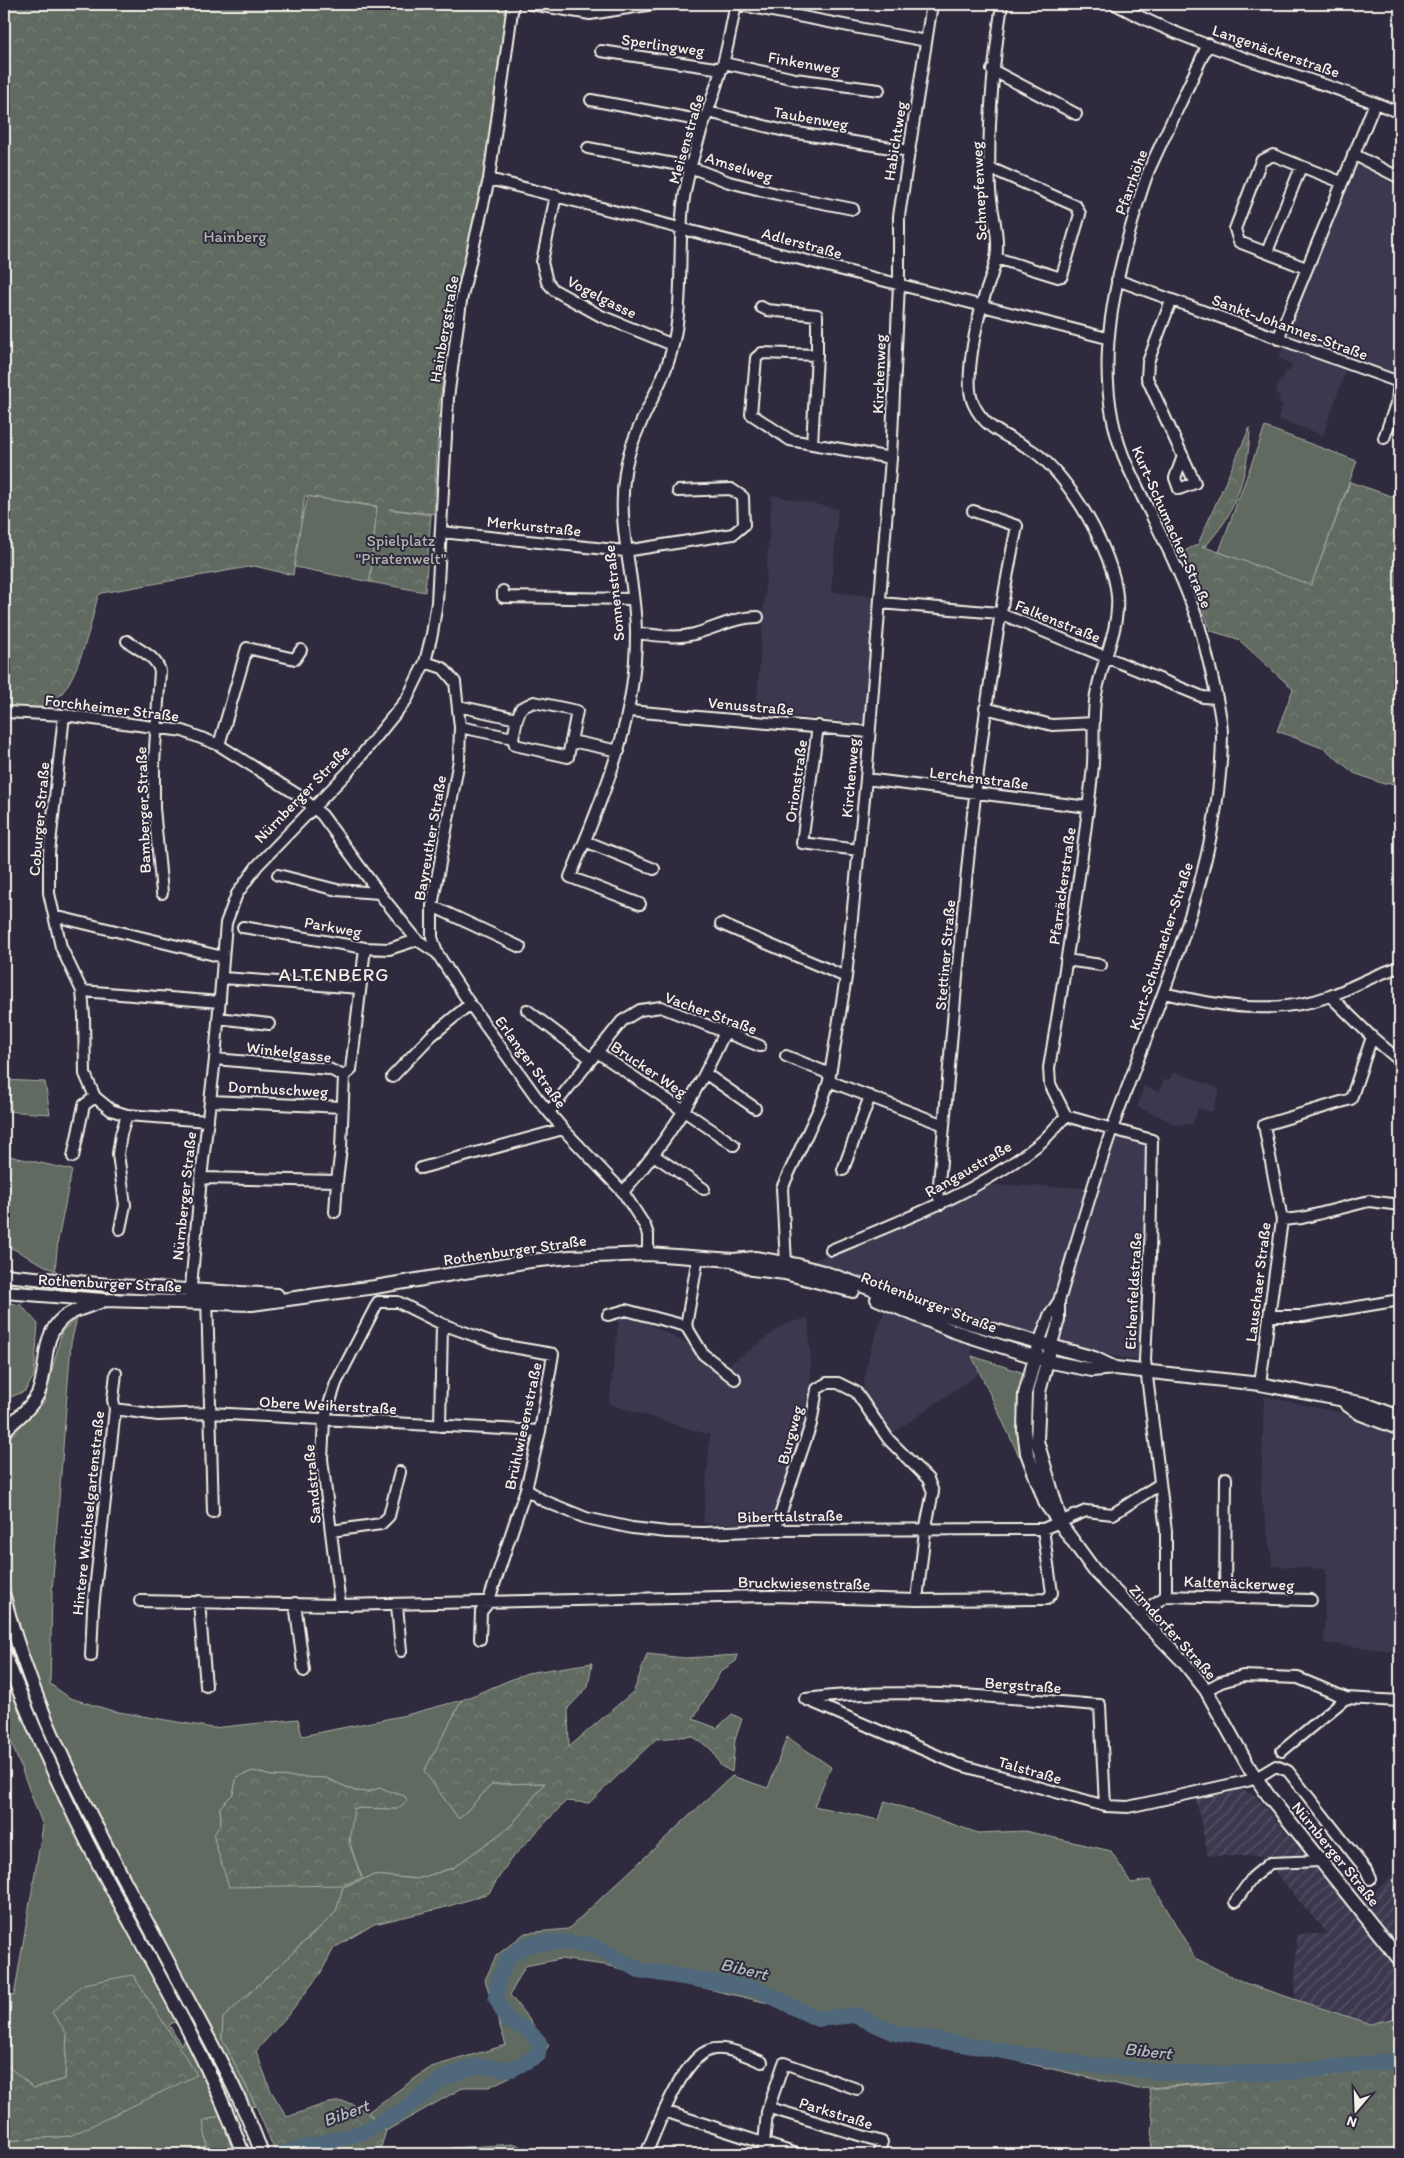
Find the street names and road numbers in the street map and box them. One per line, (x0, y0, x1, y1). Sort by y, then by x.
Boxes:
street label: Langenäckerstraße (1210, 20, 1342, 82)
street label: Sperlingweg (620, 30, 707, 60)
street label: Finkenweg (766, 47, 842, 79)
street label: Meisenstraße (664, 92, 708, 186)
street label: Habichtweg (879, 99, 911, 182)
street label: Taubenweg (772, 102, 851, 134)
street label: Schnepfenweg (967, 140, 991, 241)
street label: Pfarrhöhe (1110, 147, 1152, 217)
street label: Amselweg (703, 148, 776, 187)
street label: Adlerstraße (760, 223, 845, 263)
street label: Vogelgasse (564, 271, 640, 323)
street label: Hainbergstraße (425, 274, 463, 384)
street label: Sankt-Johannes-Straße (1209, 290, 1371, 364)
street label: Kirchenweg (868, 333, 890, 414)
street label: Kurt-Schumacher-Straße (1128, 443, 1216, 611)
street label: Merkurstraße (486, 512, 582, 540)
street label: Sonnenstraße (600, 544, 628, 642)
street label: Falkenstraße (1012, 595, 1104, 647)
street label: Forchheimer Straße (44, 690, 181, 726)
street label: Venusstraße (707, 693, 795, 719)
street label: Kirchenweg (837, 737, 863, 819)
street label: Orionstraße (781, 738, 811, 824)
street label: Nürnberger Straße (250, 741, 354, 847)
street label: Bamberger Straße (131, 746, 155, 874)
street label: Coburger Straße (25, 761, 53, 877)
street label: Lerchenstraße (928, 762, 1030, 794)
street label: Bayreuther Straße (410, 773, 450, 902)
street label: Pfarräckerstraße (1044, 826, 1080, 946)
street label: Kurt-Schumacher-Straße (1125, 860, 1197, 1032)
street label: Stettiner Straße (931, 899, 959, 1011)
street label: Parkweg (303, 913, 364, 942)
street label: Vacher Straße (662, 987, 760, 1039)
street label: Erlanger Straße (491, 1012, 571, 1112)
street label: Brucker Weg (607, 1036, 692, 1102)
street label: Winkelgasse (245, 1037, 333, 1067)
street label: Dornbuschweg (227, 1077, 330, 1101)
street label: Nürnberger Straße (168, 1131, 200, 1261)
street label: Rangaustraße (921, 1137, 1015, 1201)
street label: Lauschaer Straße (1241, 1221, 1275, 1343)
street label: Rothenburger Straße (442, 1231, 588, 1269)
street label: Eichenfeldstraße (1120, 1232, 1146, 1350)
street label: Rothenburger Straße (858, 1267, 1000, 1337)
street label: Rothenburger Straße (37, 1270, 183, 1296)
street label: Brühlwiesenstraße (500, 1360, 546, 1492)
street label: Obere Weiherstraße (259, 1392, 397, 1418)
street label: Burgweg (773, 1403, 807, 1467)
street label: Hintere Weichselgartenstraße (68, 1410, 108, 1616)
street label: Sandstraße (299, 1443, 325, 1524)
street label: Biberttalstraße (737, 1506, 843, 1526)
street label: Bruckwiesenstraße (738, 1572, 871, 1594)
street label: Kaltenäckerweg (1183, 1572, 1295, 1594)
street label: Zirndorfer Straße (1125, 1580, 1221, 1684)
street label: Bergstraße (984, 1673, 1062, 1697)
street label: Talstraße (996, 1752, 1064, 1788)
street label: Nürnberger Straße (1288, 1798, 1384, 1910)
street label: Parkstraße (797, 2093, 875, 2133)

